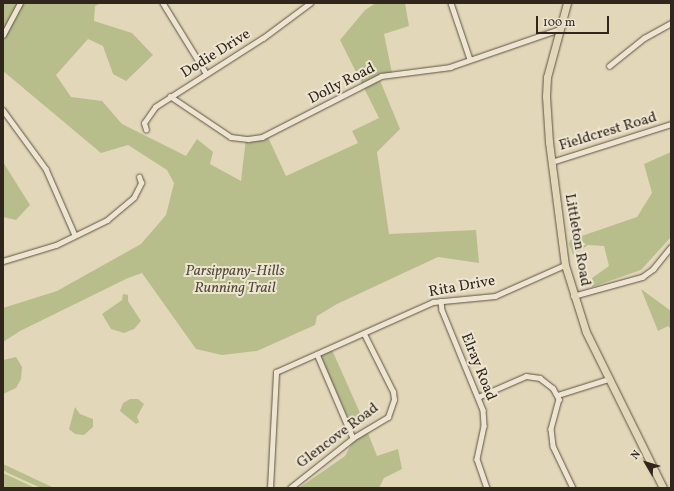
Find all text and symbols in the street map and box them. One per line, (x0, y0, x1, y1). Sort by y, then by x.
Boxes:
scale bar (538, 8, 611, 34)
text: 100 m (543, 15, 575, 31)
street label: Dodie Drive (178, 26, 254, 82)
street label: Dolly Road (306, 59, 378, 109)
street label: Fieldcrest Road (557, 109, 659, 155)
street label: Littleton Road (560, 192, 594, 288)
park label: Parsippany-Hills Running Trail (185, 262, 285, 297)
street label: Rita Drive (427, 272, 497, 302)
street label: Elray Road (456, 330, 500, 404)
street label: Glencove Road (294, 399, 382, 473)
north arrow (626, 443, 666, 483)
text: N (628, 448, 645, 463)

